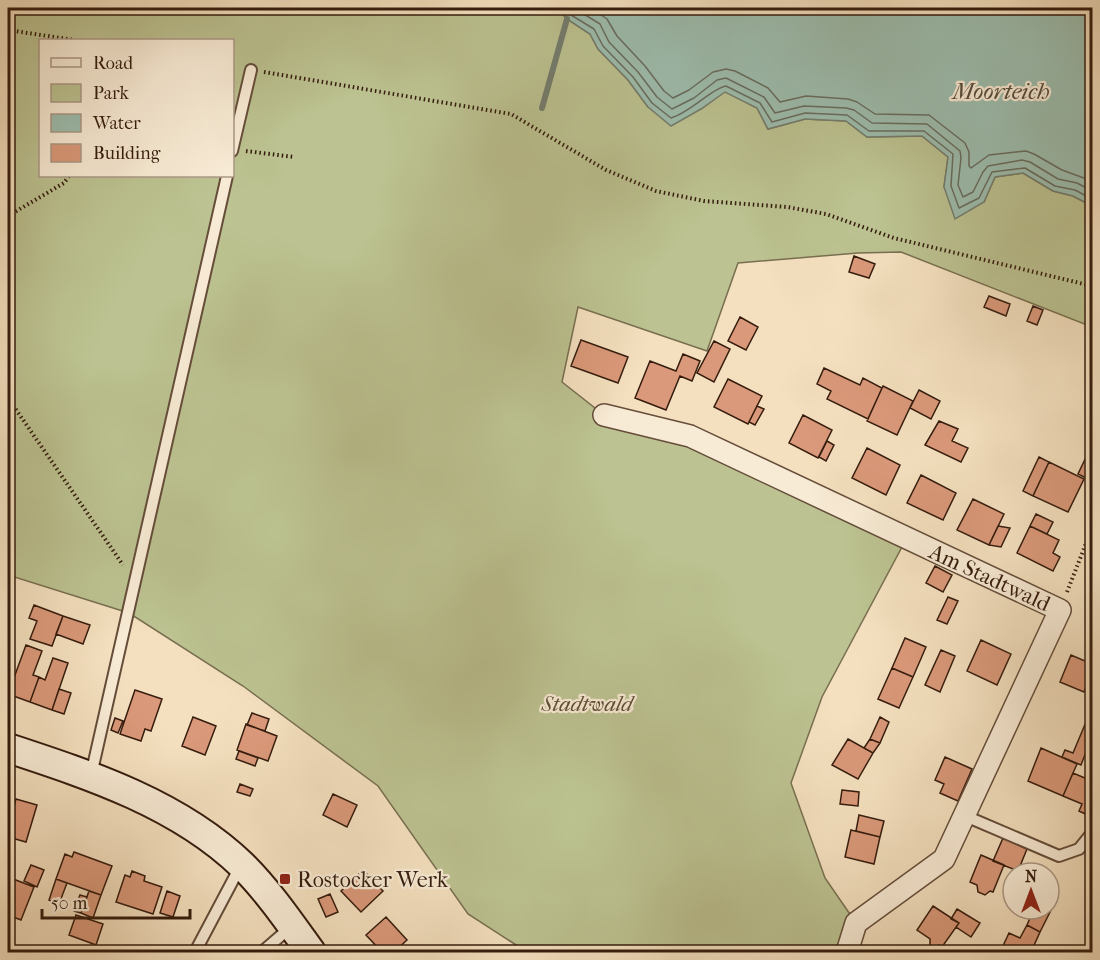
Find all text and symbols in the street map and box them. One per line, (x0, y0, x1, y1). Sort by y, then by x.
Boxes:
legend (39, 39, 234, 177)
text: Road (93, 53, 133, 74)
water label: Moorteich (951, 77, 1050, 105)
text: Park (93, 83, 130, 104)
text: Water (92, 113, 141, 134)
text: Building (93, 143, 161, 164)
street label: Am Stadtwald (924, 538, 1055, 618)
park label: Stadtwald (541, 691, 635, 717)
north arrow (1001, 861, 1061, 921)
place label: Rostocker Werk (297, 867, 449, 893)
text: N (1025, 867, 1038, 886)
marker: Rostocker Werk (278, 872, 292, 886)
scale bar (42, 882, 190, 920)
text: 50 m (51, 893, 88, 914)

